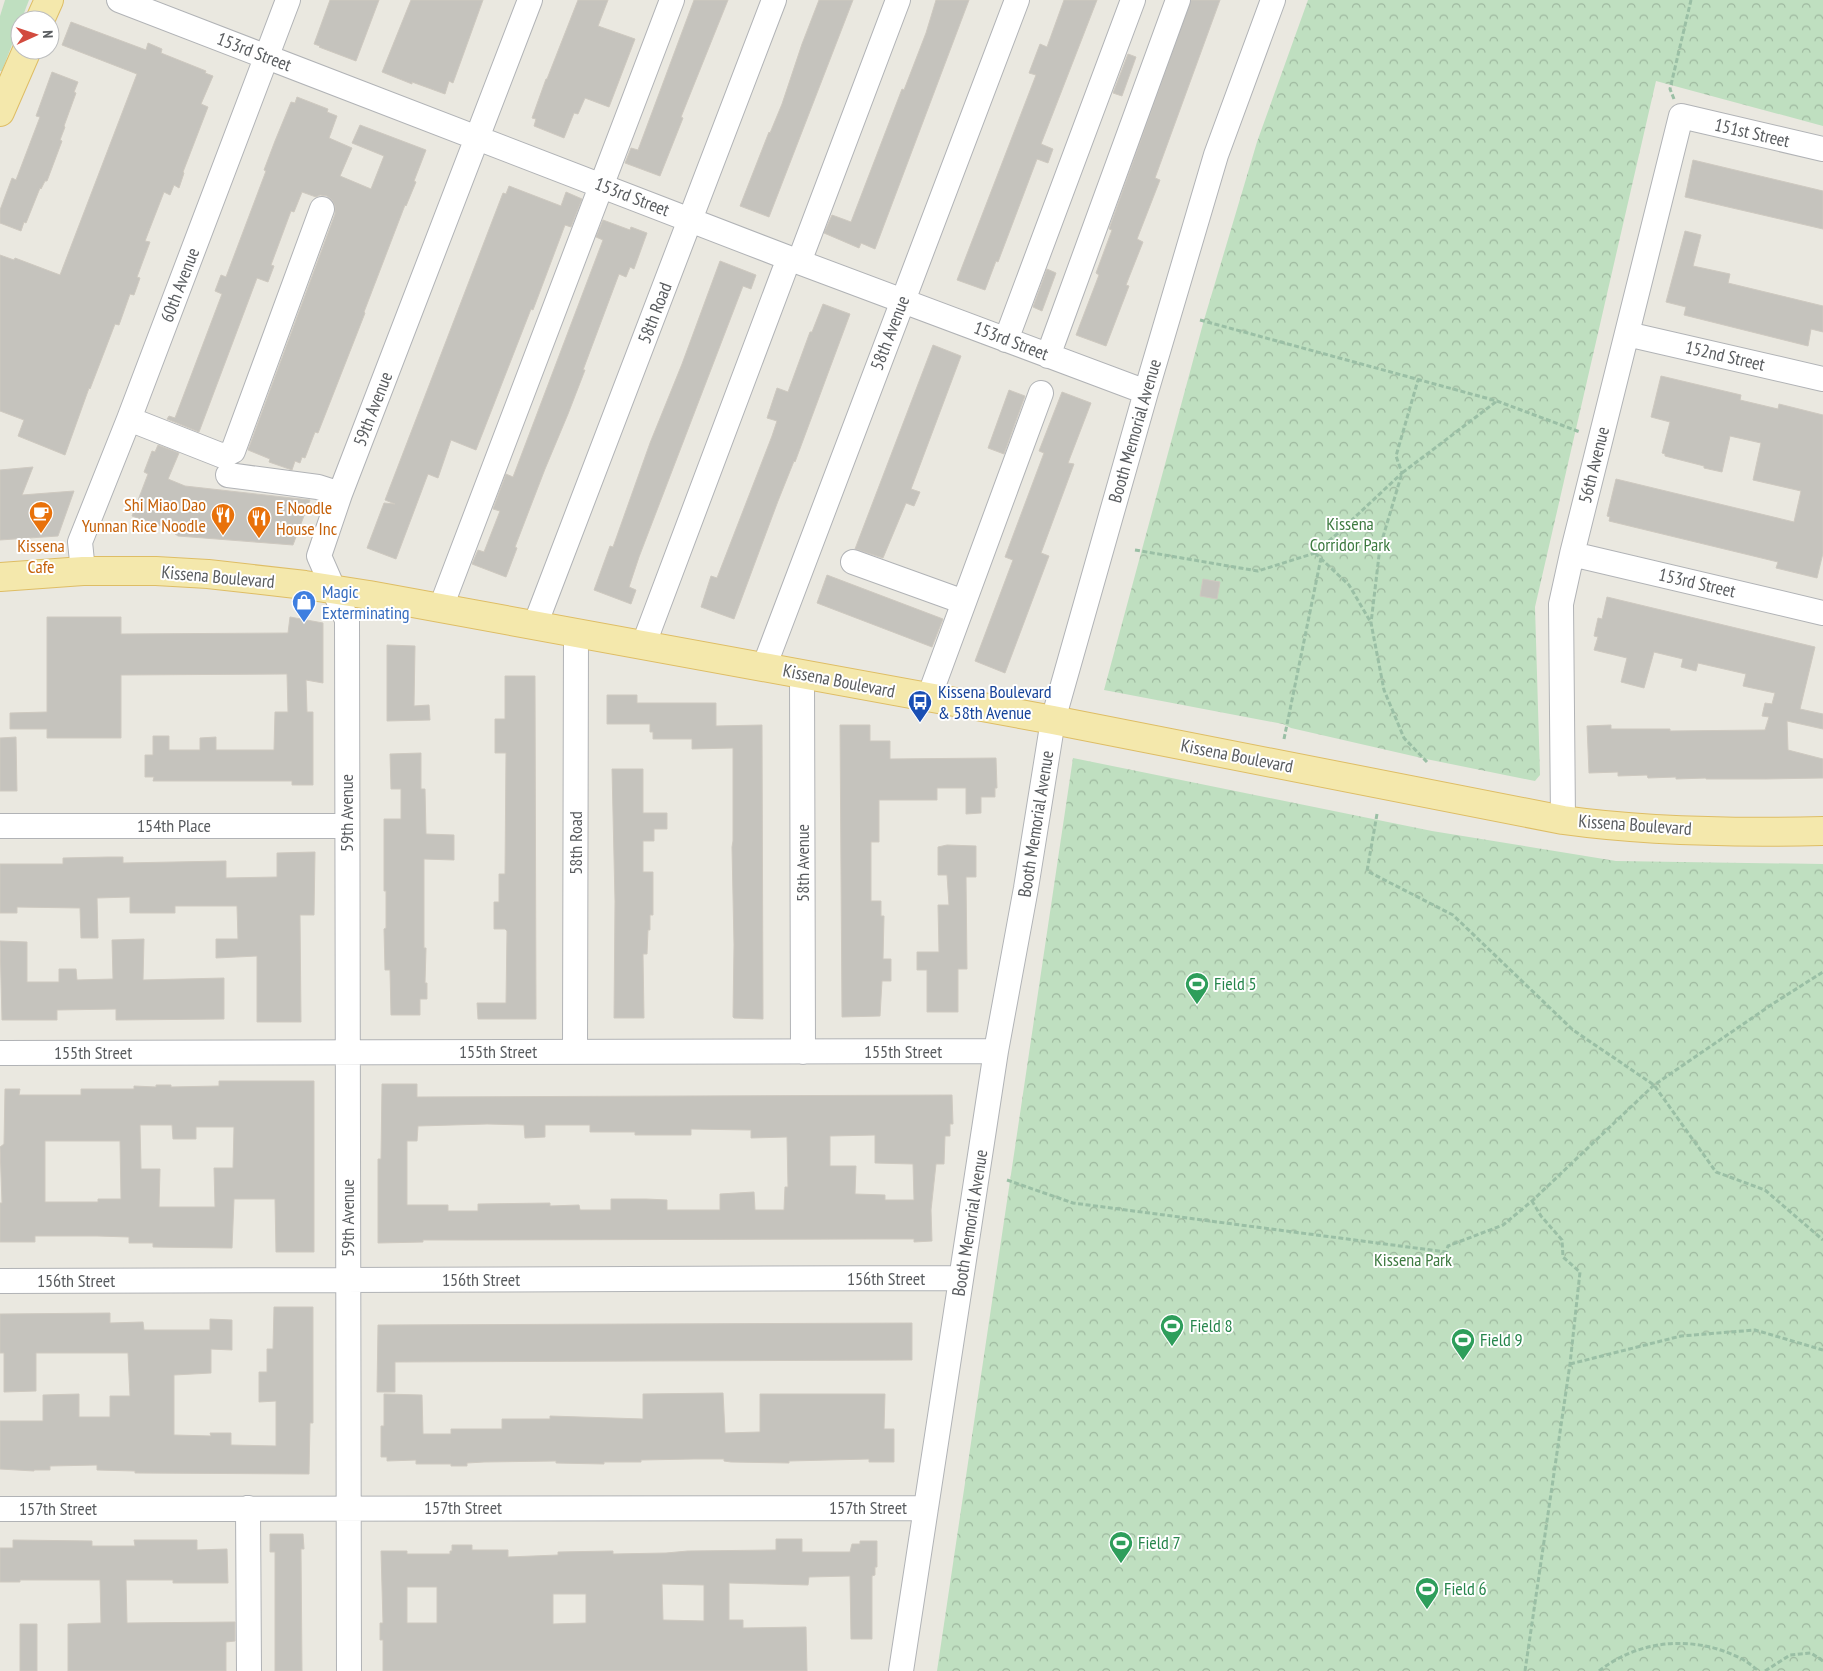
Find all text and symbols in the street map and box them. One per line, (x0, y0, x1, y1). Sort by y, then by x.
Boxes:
north arrow (10, 10, 60, 60)
street label: 153rd Street (214, 27, 295, 76)
text: N (39, 30, 57, 39)
street label: 151st Street (1712, 113, 1792, 152)
street label: 153rd Street (592, 172, 673, 221)
street label: 60th Avenue (155, 244, 204, 325)
street label: 58th Road (632, 279, 677, 347)
street label: 58th Avenue (865, 292, 914, 373)
street label: 153rd Street (971, 316, 1052, 365)
street label: 152nd Street (1683, 335, 1767, 376)
street label: Booth Memorial Avenue (1103, 356, 1166, 505)
street label: 59th Avenue (348, 368, 397, 449)
street label: 56th Avenue (1573, 424, 1614, 505)
place label: Shi Miao Dao Yunnan Rice Noodle (82, 493, 206, 537)
place label: E Noodle House Inc (276, 496, 338, 540)
cafe icon: Kissena Cafe (28, 500, 54, 534)
restaurant icon: Shi Miao Dao Yunnan Rice Noodle (210, 502, 236, 536)
restaurant icon: E Noodle House Inc (246, 505, 272, 539)
park label: Kissena Corridor Park (1310, 512, 1390, 556)
place label: Kissena Cafe (17, 534, 65, 578)
street label: Kissena Boulevard (160, 560, 276, 593)
street label: 153rd Street (1656, 563, 1738, 603)
place label: Magic Exterminating (322, 580, 410, 624)
shop icon: Magic Exterminating (291, 589, 317, 623)
street label: Kissena Boulevard (781, 658, 897, 703)
place label: Kissena Boulevard & 58th Avenue (938, 680, 1052, 724)
bus stop icon: Kissena Boulevard & 58th Avenue (907, 689, 933, 723)
street label: Kissena Boulevard (1179, 733, 1295, 778)
street label: Booth Memorial Avenue (1013, 749, 1058, 899)
street label: 59th Avenue (335, 774, 358, 852)
street label: Kissena Boulevard (1578, 809, 1693, 840)
street label: 58th Road (564, 811, 587, 875)
street label: 154th Place (137, 814, 211, 837)
street label: 58th Avenue (791, 824, 814, 902)
sports icon: Field 5 (1184, 971, 1210, 1005)
place label: Field 5 (1214, 972, 1257, 995)
street label: 155th Street (459, 1040, 537, 1063)
street label: 155th Street (864, 1040, 942, 1063)
street label: 155th Street (54, 1041, 132, 1064)
street label: Booth Memorial Avenue (947, 1148, 992, 1298)
street label: 59th Avenue (336, 1179, 359, 1257)
park label: Kissena Park (1374, 1248, 1452, 1271)
street label: 156th Street (847, 1267, 925, 1290)
street label: 156th Street (442, 1268, 520, 1291)
street label: 156th Street (37, 1269, 115, 1292)
sports icon: Field 8 (1159, 1313, 1185, 1347)
place label: Field 8 (1190, 1314, 1233, 1337)
sports icon: Field 9 (1450, 1327, 1476, 1361)
place label: Field 9 (1480, 1328, 1523, 1351)
street label: 157th Street (424, 1496, 502, 1519)
street label: 157th Street (829, 1496, 907, 1519)
street label: 157th Street (19, 1497, 97, 1520)
sports icon: Field 7 (1108, 1530, 1134, 1564)
place label: Field 7 (1138, 1531, 1181, 1554)
sports icon: Field 6 (1414, 1576, 1440, 1610)
place label: Field 6 (1444, 1577, 1487, 1600)

